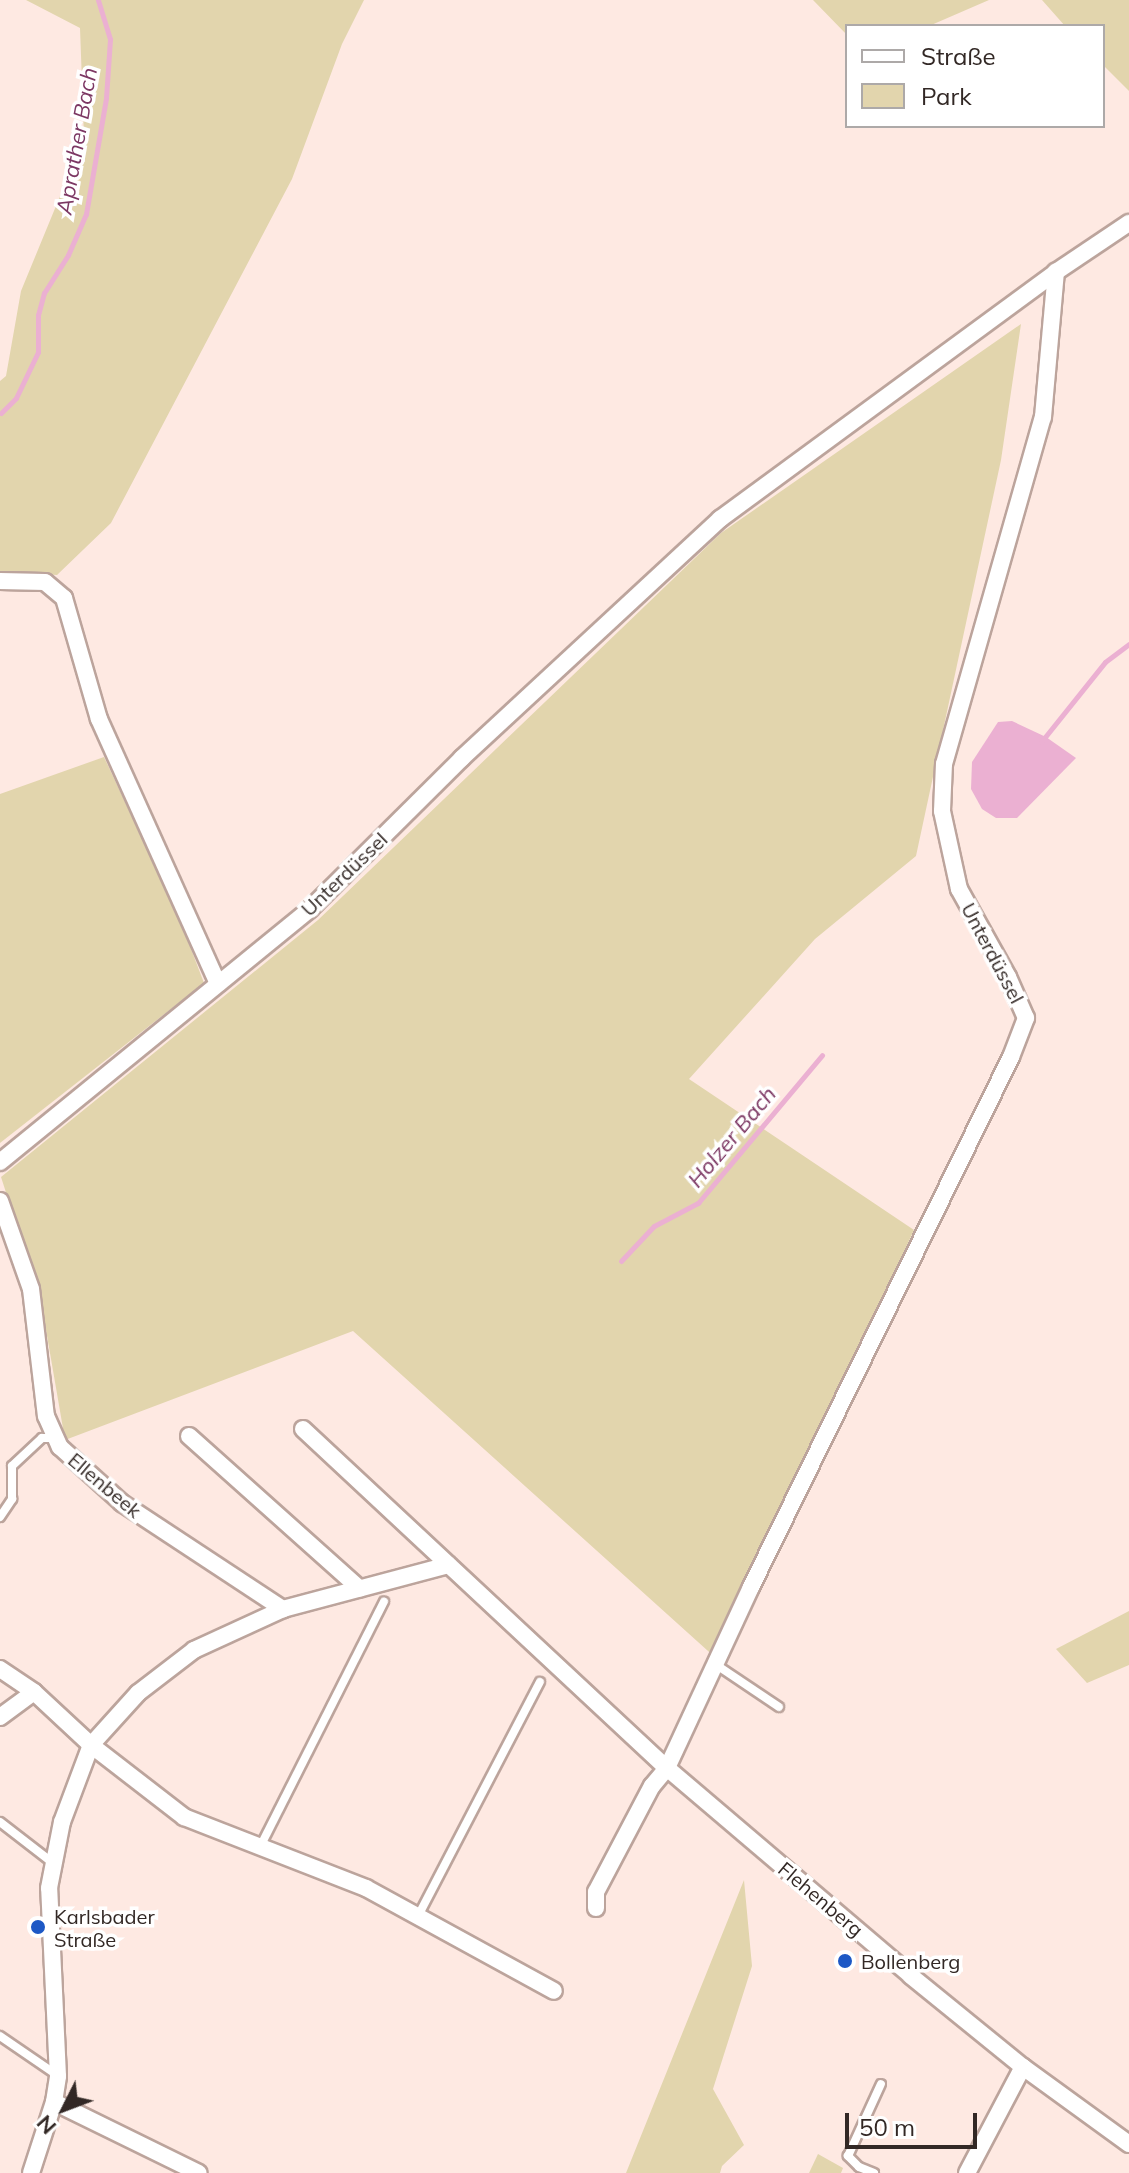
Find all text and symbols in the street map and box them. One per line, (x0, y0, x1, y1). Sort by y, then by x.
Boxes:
legend (845, 24, 1105, 128)
text: Straße (921, 41, 996, 71)
water label: Aprather Bach (51, 65, 103, 217)
text: Park (921, 81, 972, 111)
street label: Unterdüssel (296, 827, 392, 921)
street label: Unterdüssel (957, 899, 1029, 1007)
water label: Holzer Bach (682, 1081, 782, 1193)
street label: Ellenbeek (64, 1448, 146, 1522)
street label: Flehenberg (774, 1857, 868, 1941)
place label: Karlsbader Straße (54, 1904, 155, 1951)
marker: Karlsbader Straße (29, 1918, 47, 1936)
place label: Bollenberg (861, 1949, 960, 1973)
marker: Bollenberg (836, 1952, 854, 1970)
north arrow (24, 2069, 104, 2149)
scale bar (849, 2097, 981, 2147)
text: N (30, 2110, 62, 2141)
text: 50 m (859, 2112, 915, 2142)

